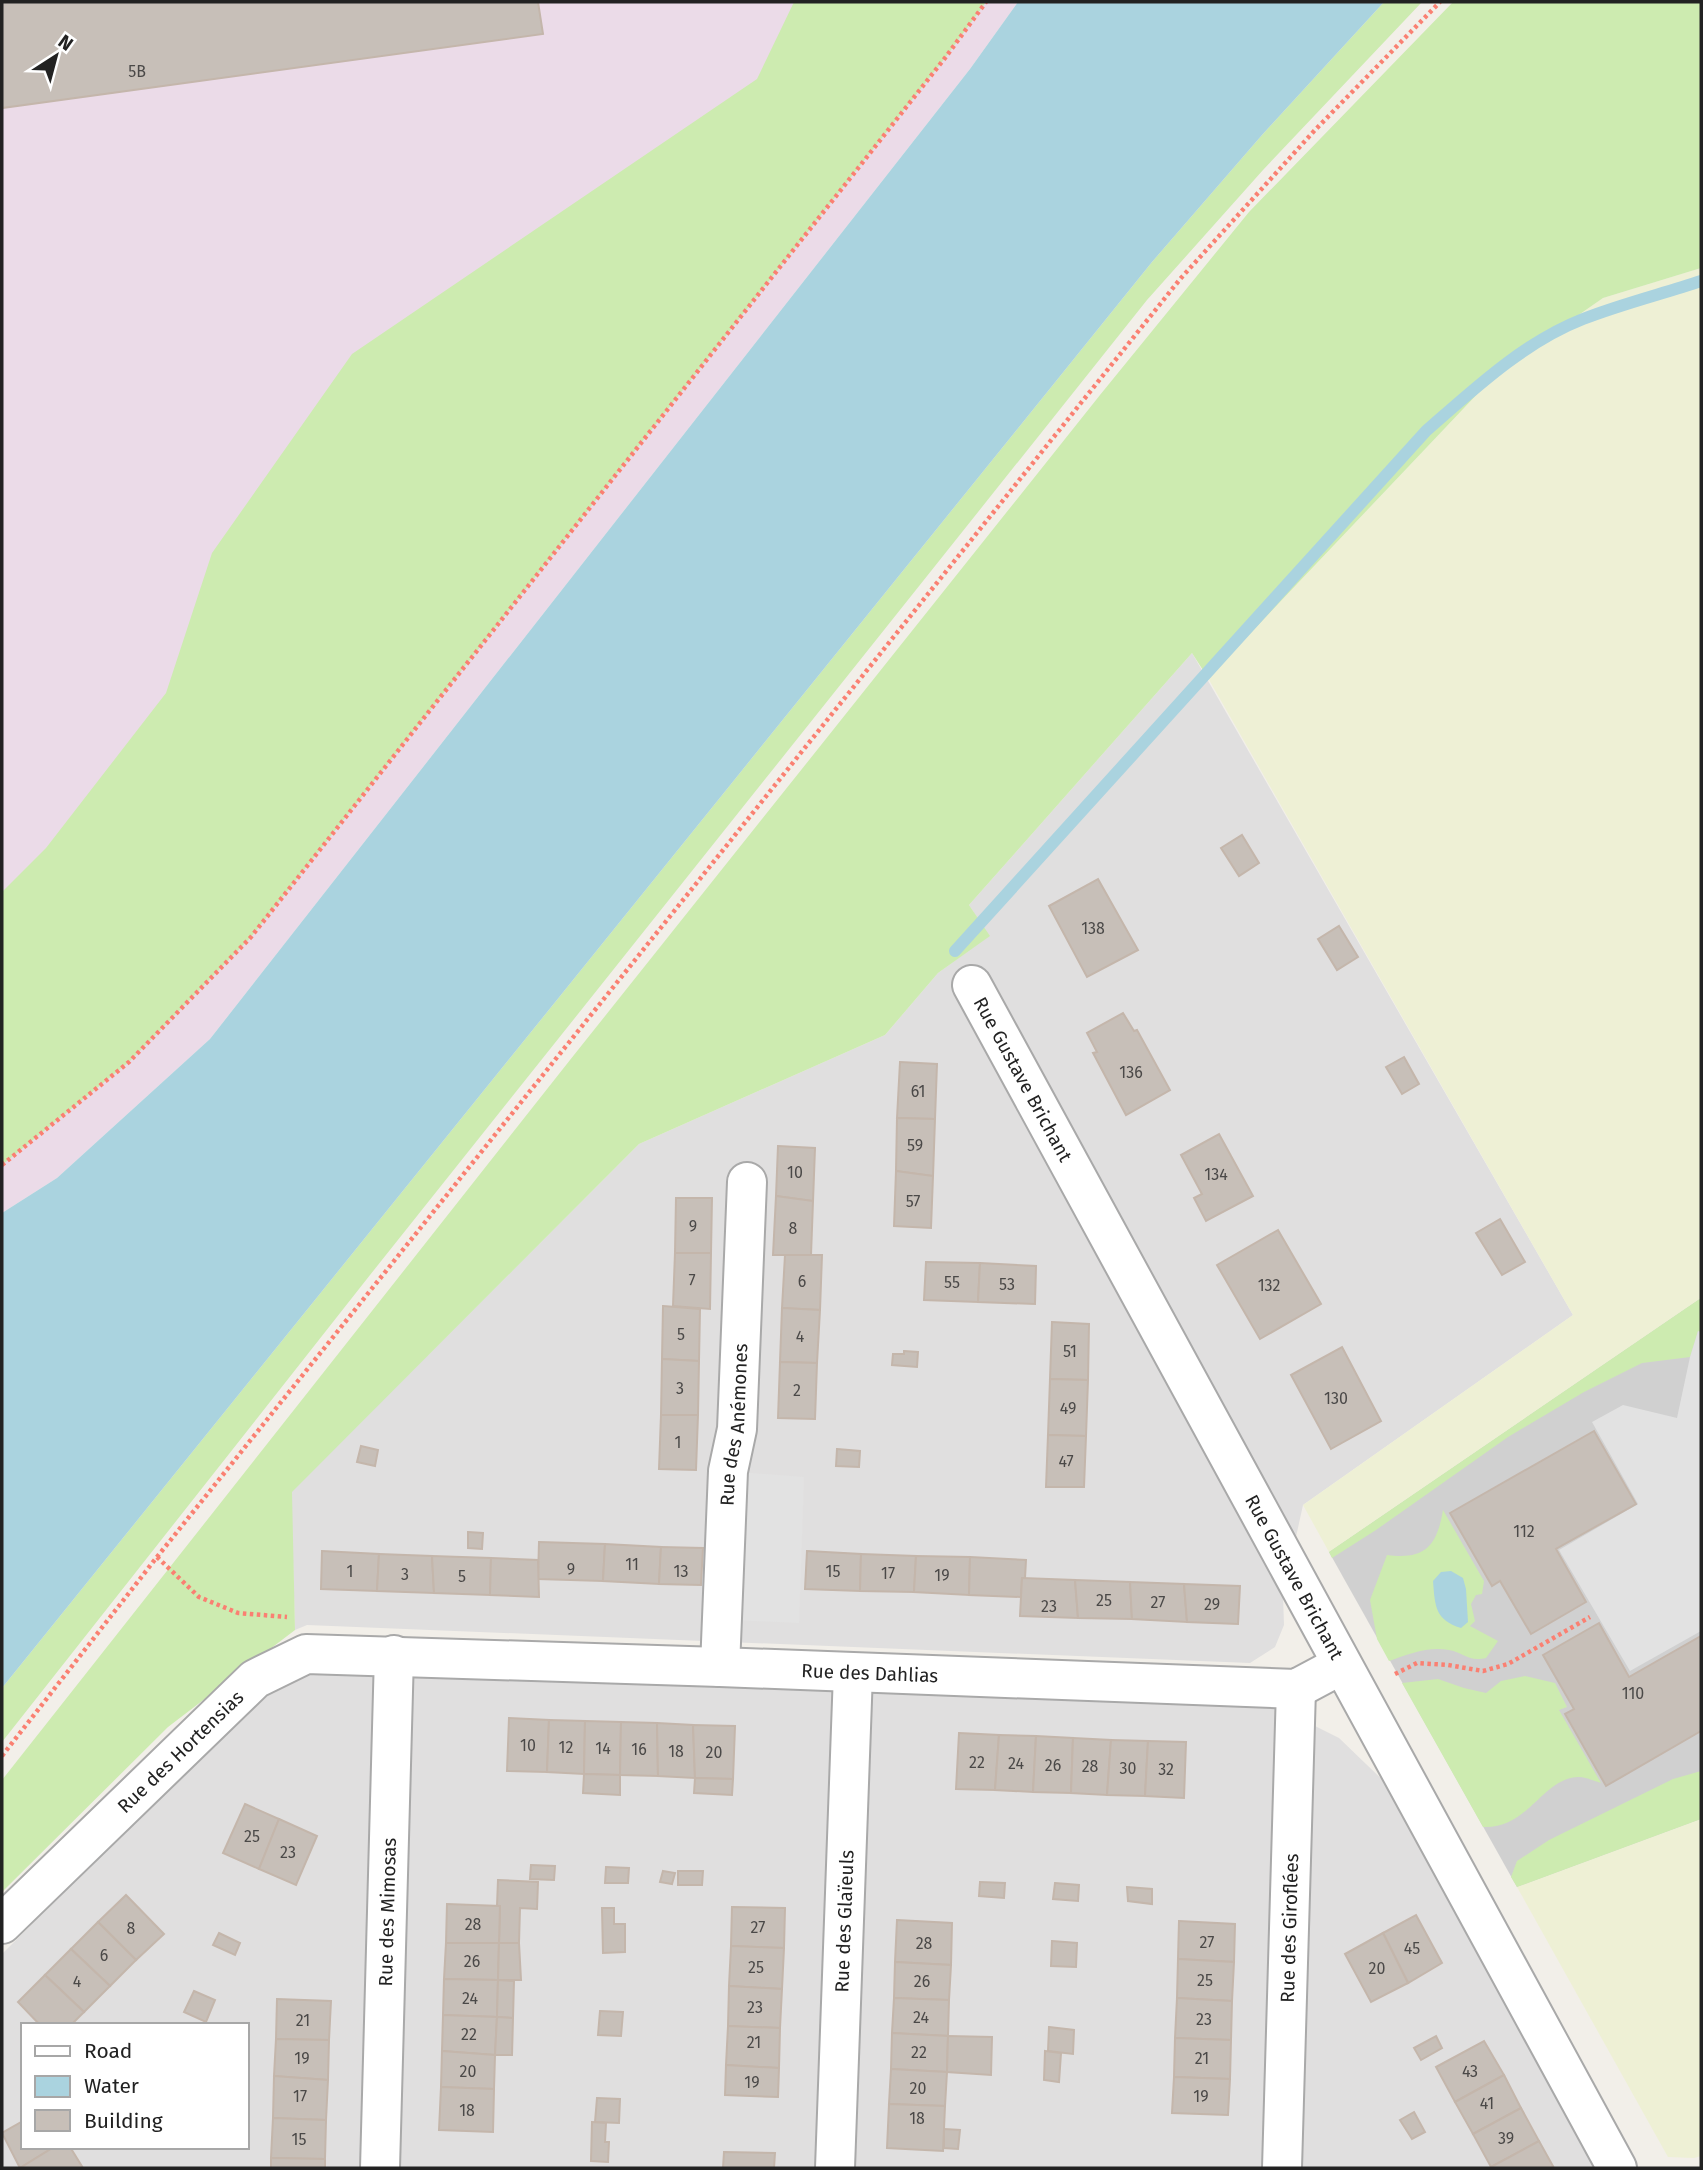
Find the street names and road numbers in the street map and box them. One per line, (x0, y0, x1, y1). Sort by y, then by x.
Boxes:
street label: Rue Gustave Brichant (969, 993, 1077, 1165)
street label: Rue des Anémones (715, 1343, 752, 1507)
street label: Rue Gustave Brichant (1240, 1490, 1349, 1663)
street label: Rue des Dahlias (801, 1659, 939, 1687)
street label: Rue des Hortensias (112, 1685, 248, 1818)
street label: Rue des Mimosas (373, 1837, 401, 1987)
street label: Rue des Glaïeuls (830, 1849, 858, 1993)
street label: Rue des Giroflées (1275, 1853, 1303, 2003)

